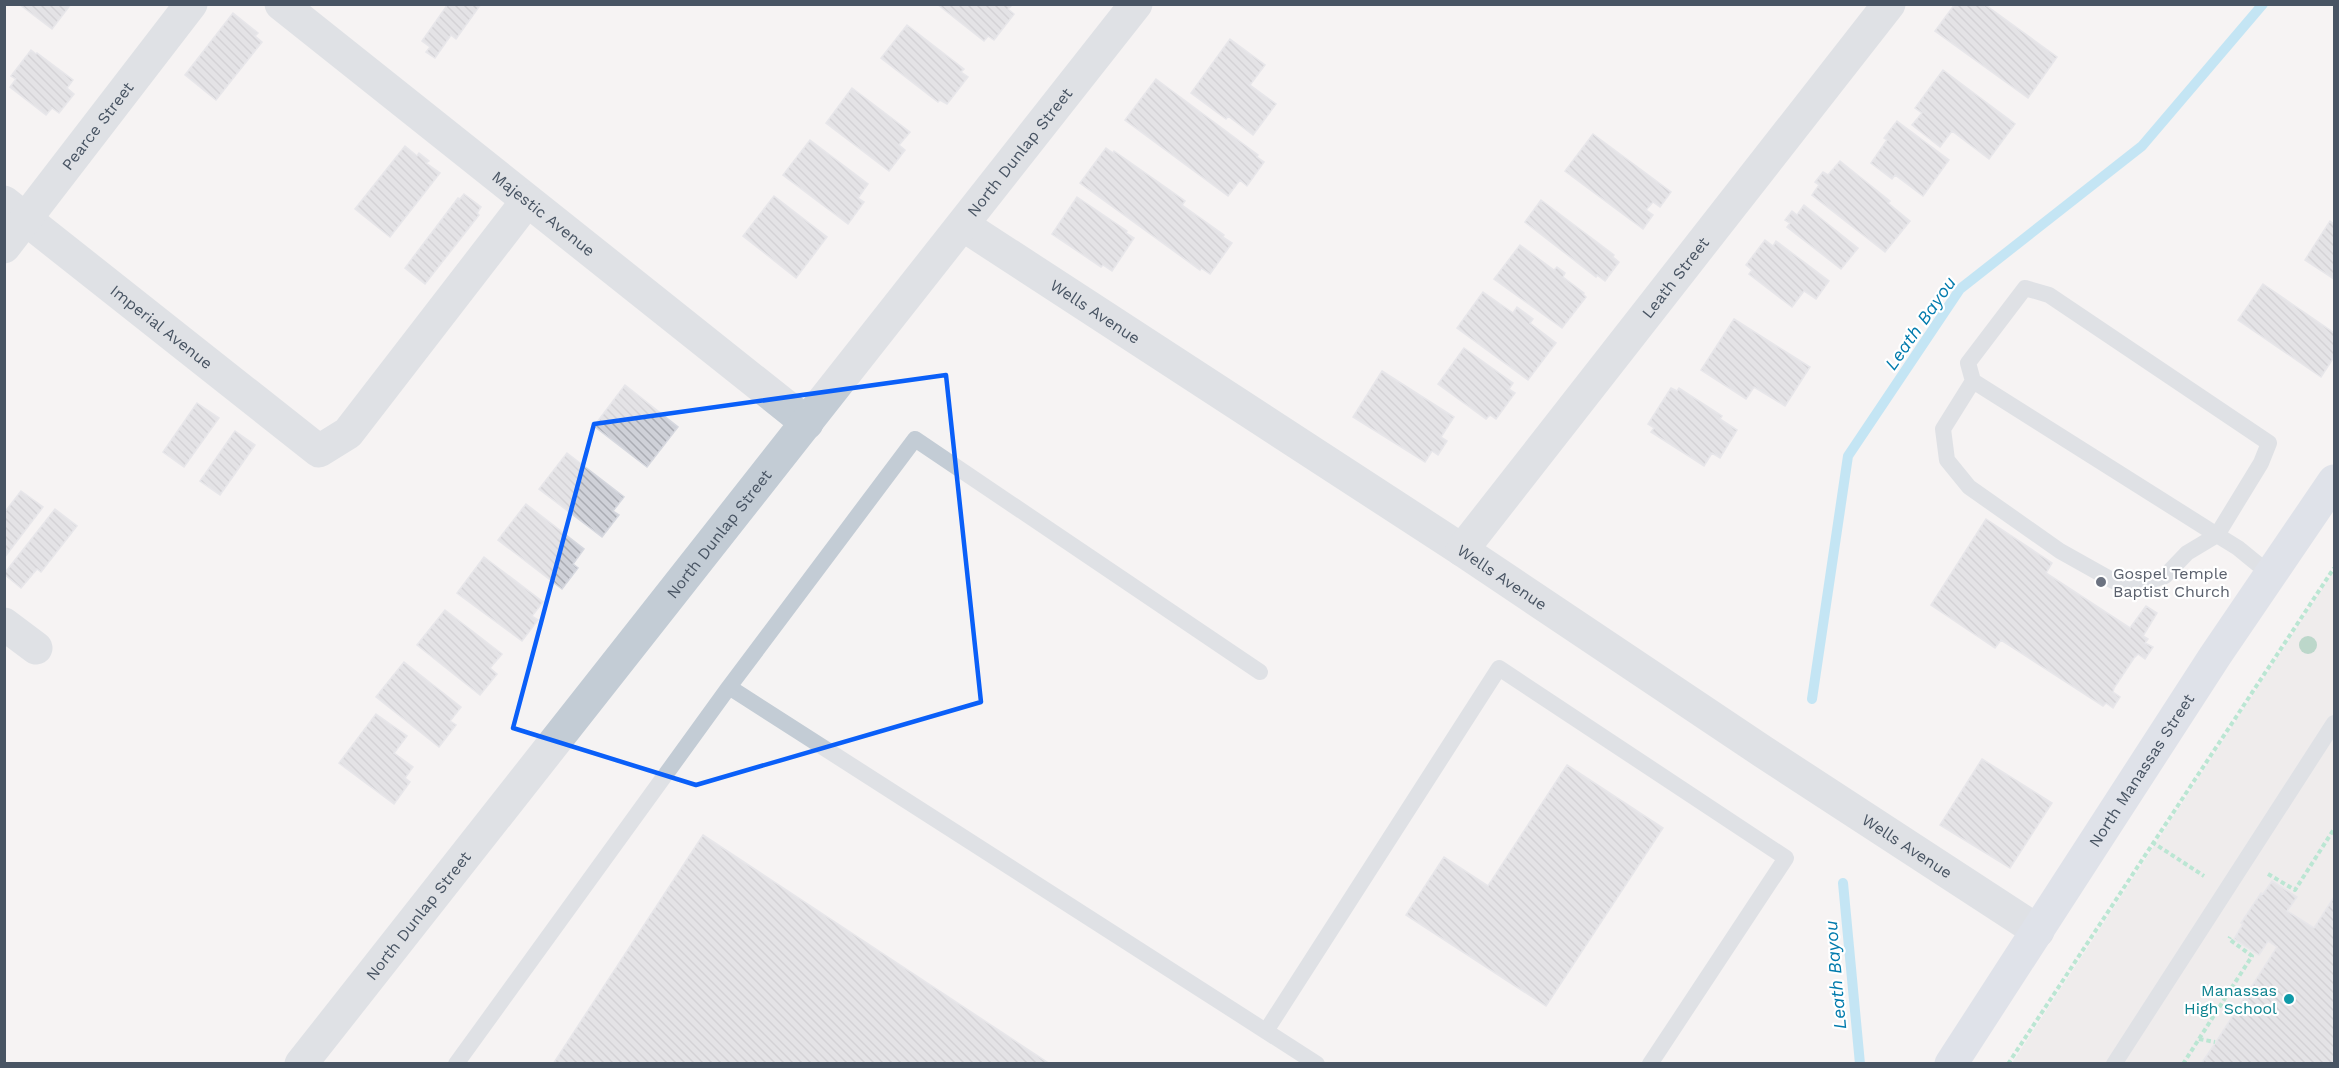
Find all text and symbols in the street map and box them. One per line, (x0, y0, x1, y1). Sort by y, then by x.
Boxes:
street label: Pearce Street (57, 78, 137, 174)
street label: North Dunlap Street (963, 84, 1076, 220)
street label: Majestic Avenue (489, 167, 599, 260)
street label: Leath Street (1638, 233, 1713, 322)
water label: Leath Bayou (1880, 272, 1960, 374)
street label: Wells Avenue (1047, 275, 1144, 348)
street label: Imperial Avenue (107, 280, 217, 373)
street label: North Dunlap Street (662, 465, 775, 602)
street label: Wells Avenue (1454, 540, 1551, 614)
place label: Gospel Temple Baptist Church (2113, 564, 2230, 601)
marker: Gospel Temple Baptist Church (2094, 575, 2108, 589)
street label: North Manassas Street (2085, 690, 2198, 850)
street label: Wells Avenue (1859, 809, 1956, 882)
street label: North Dunlap Street (361, 847, 475, 984)
water label: Leath Bayou (1820, 920, 1850, 1030)
place label: Manassas High School (2184, 981, 2277, 1018)
marker: Manassas High School (2282, 992, 2296, 1006)

